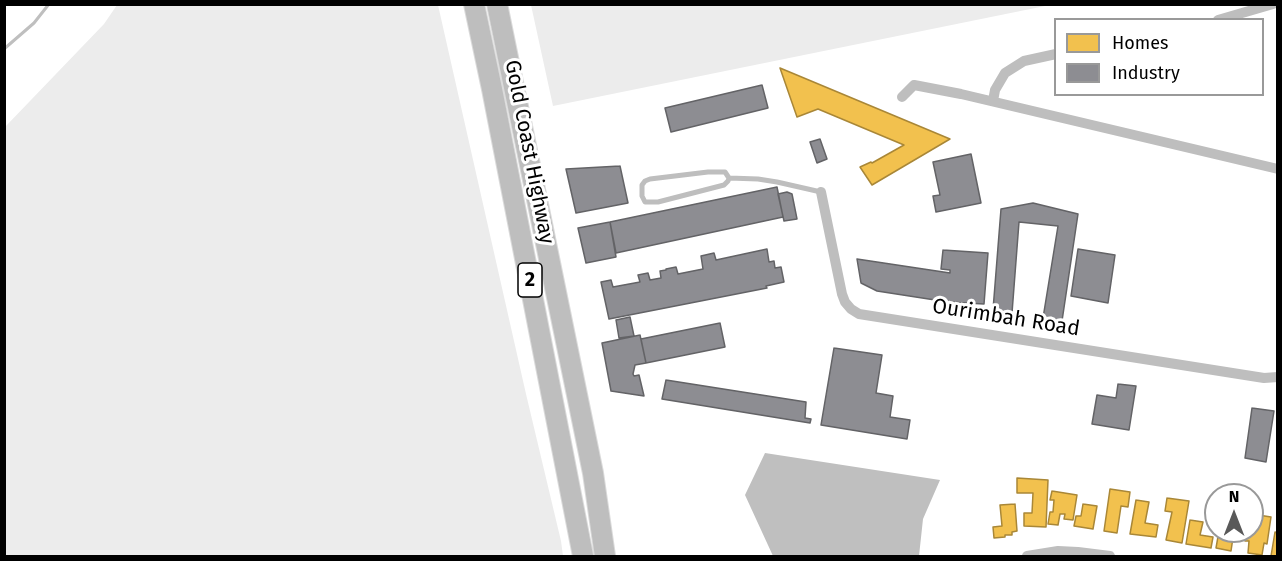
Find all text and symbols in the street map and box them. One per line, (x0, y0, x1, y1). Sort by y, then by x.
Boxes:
legend (1054, 18, 1264, 96)
text: Homes (1112, 32, 1168, 54)
street label: Gold Coast Highway (499, 58, 559, 246)
text: Industry (1112, 62, 1180, 84)
road number: 2 (518, 263, 542, 297)
street label: Ourimbah Road (931, 294, 1081, 342)
north arrow (1204, 483, 1264, 543)
text: N (1229, 487, 1239, 506)

